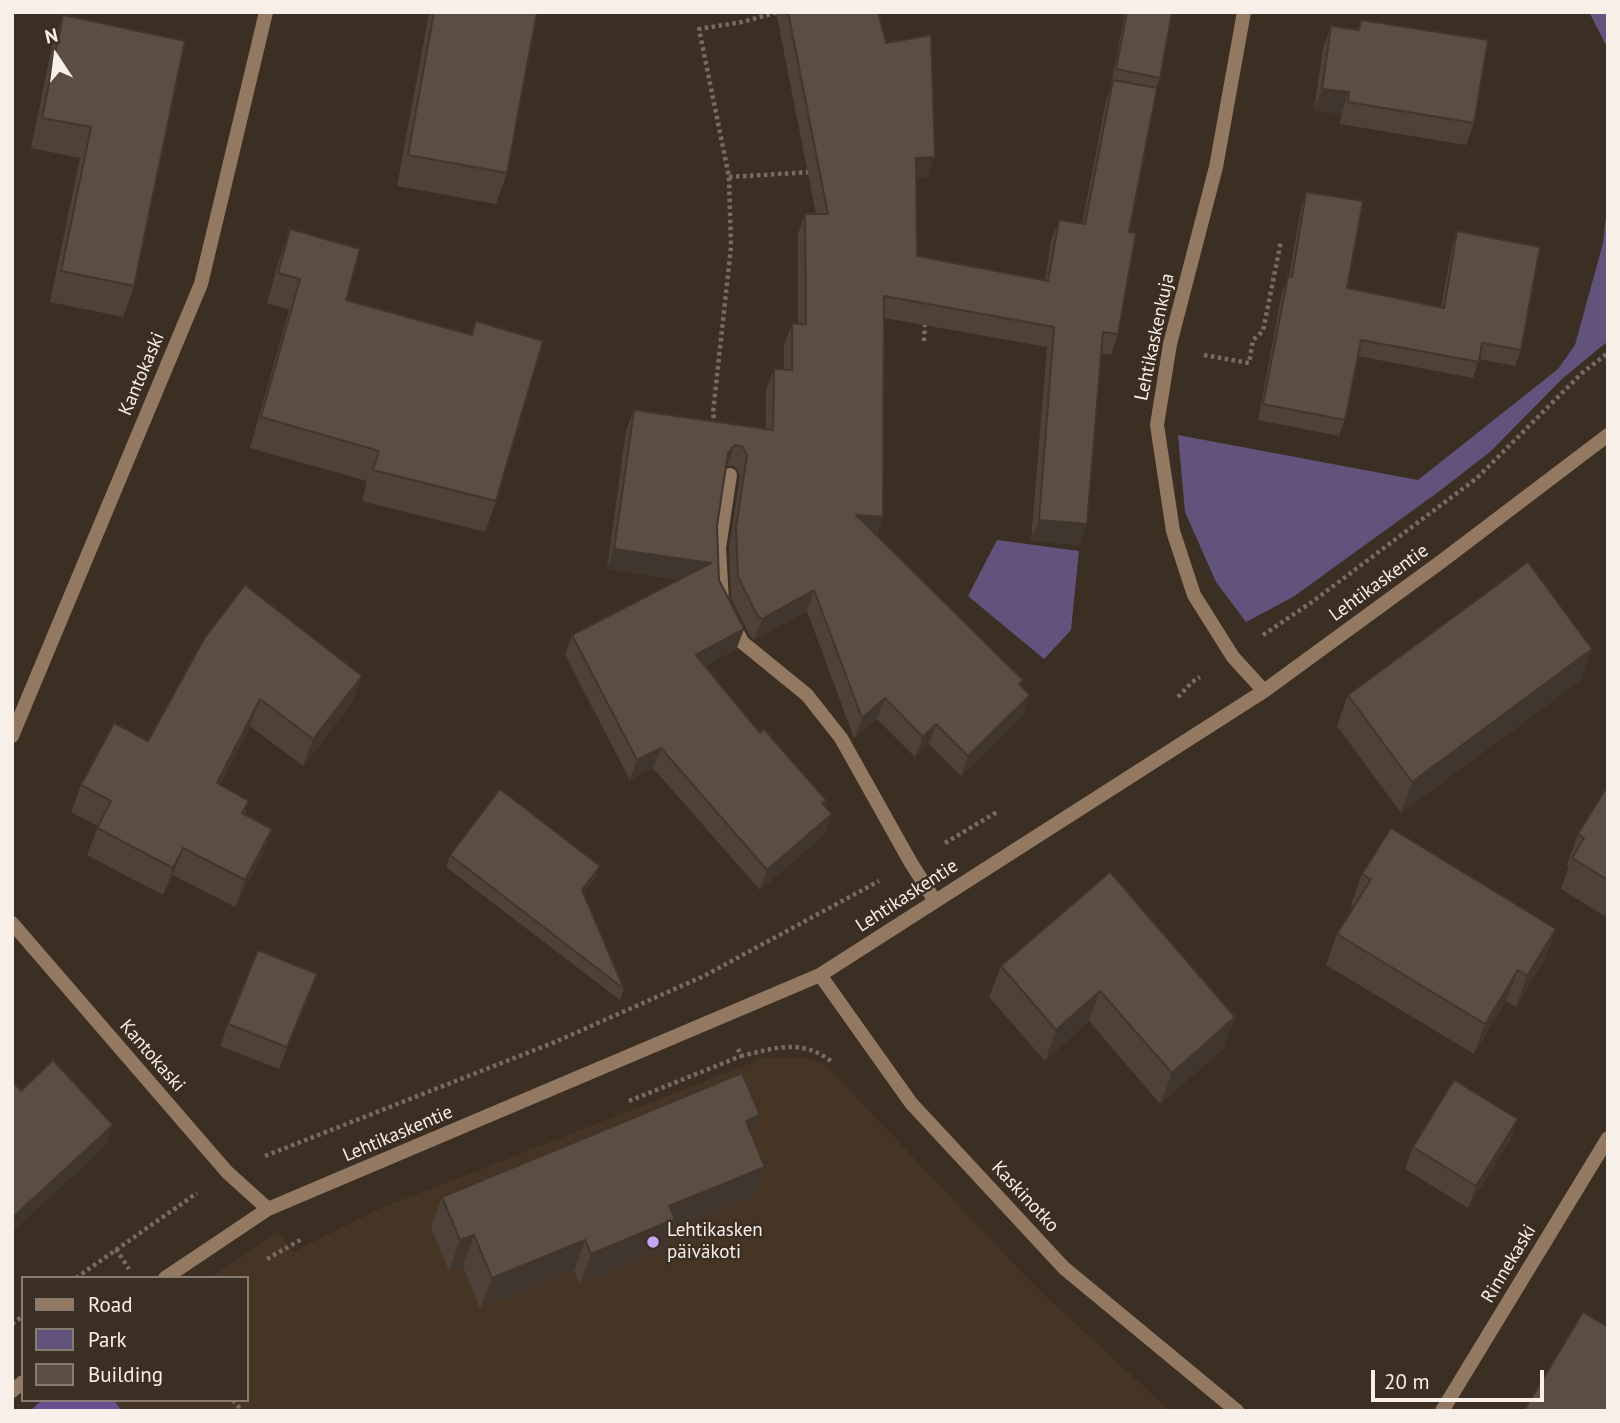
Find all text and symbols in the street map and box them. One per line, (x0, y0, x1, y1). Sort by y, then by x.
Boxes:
north arrow (21, 21, 91, 91)
text: N (42, 22, 60, 49)
street label: Lehtikaskenkuja (1130, 271, 1180, 403)
street label: Kantokaski (114, 329, 170, 419)
street label: Lehtikaskentie (1325, 539, 1433, 627)
street label: Lehtikaskentie (852, 855, 962, 937)
street label: Kantokaski (115, 1015, 189, 1097)
street label: Lehtikaskentie (340, 1101, 456, 1167)
street label: Kaskinotko (986, 1157, 1064, 1237)
place label: Lehtikasken päiväkoti (667, 1220, 763, 1264)
street label: Rinnekaski (1477, 1221, 1541, 1307)
marker: Lehtikasken päiväkoti (645, 1234, 661, 1250)
legend (21, 1276, 248, 1402)
text: Road (88, 1291, 132, 1318)
text: Park (88, 1326, 127, 1353)
scale bar (1375, 1356, 1548, 1400)
text: Building (88, 1361, 163, 1388)
text: 20 m (1384, 1368, 1430, 1395)

